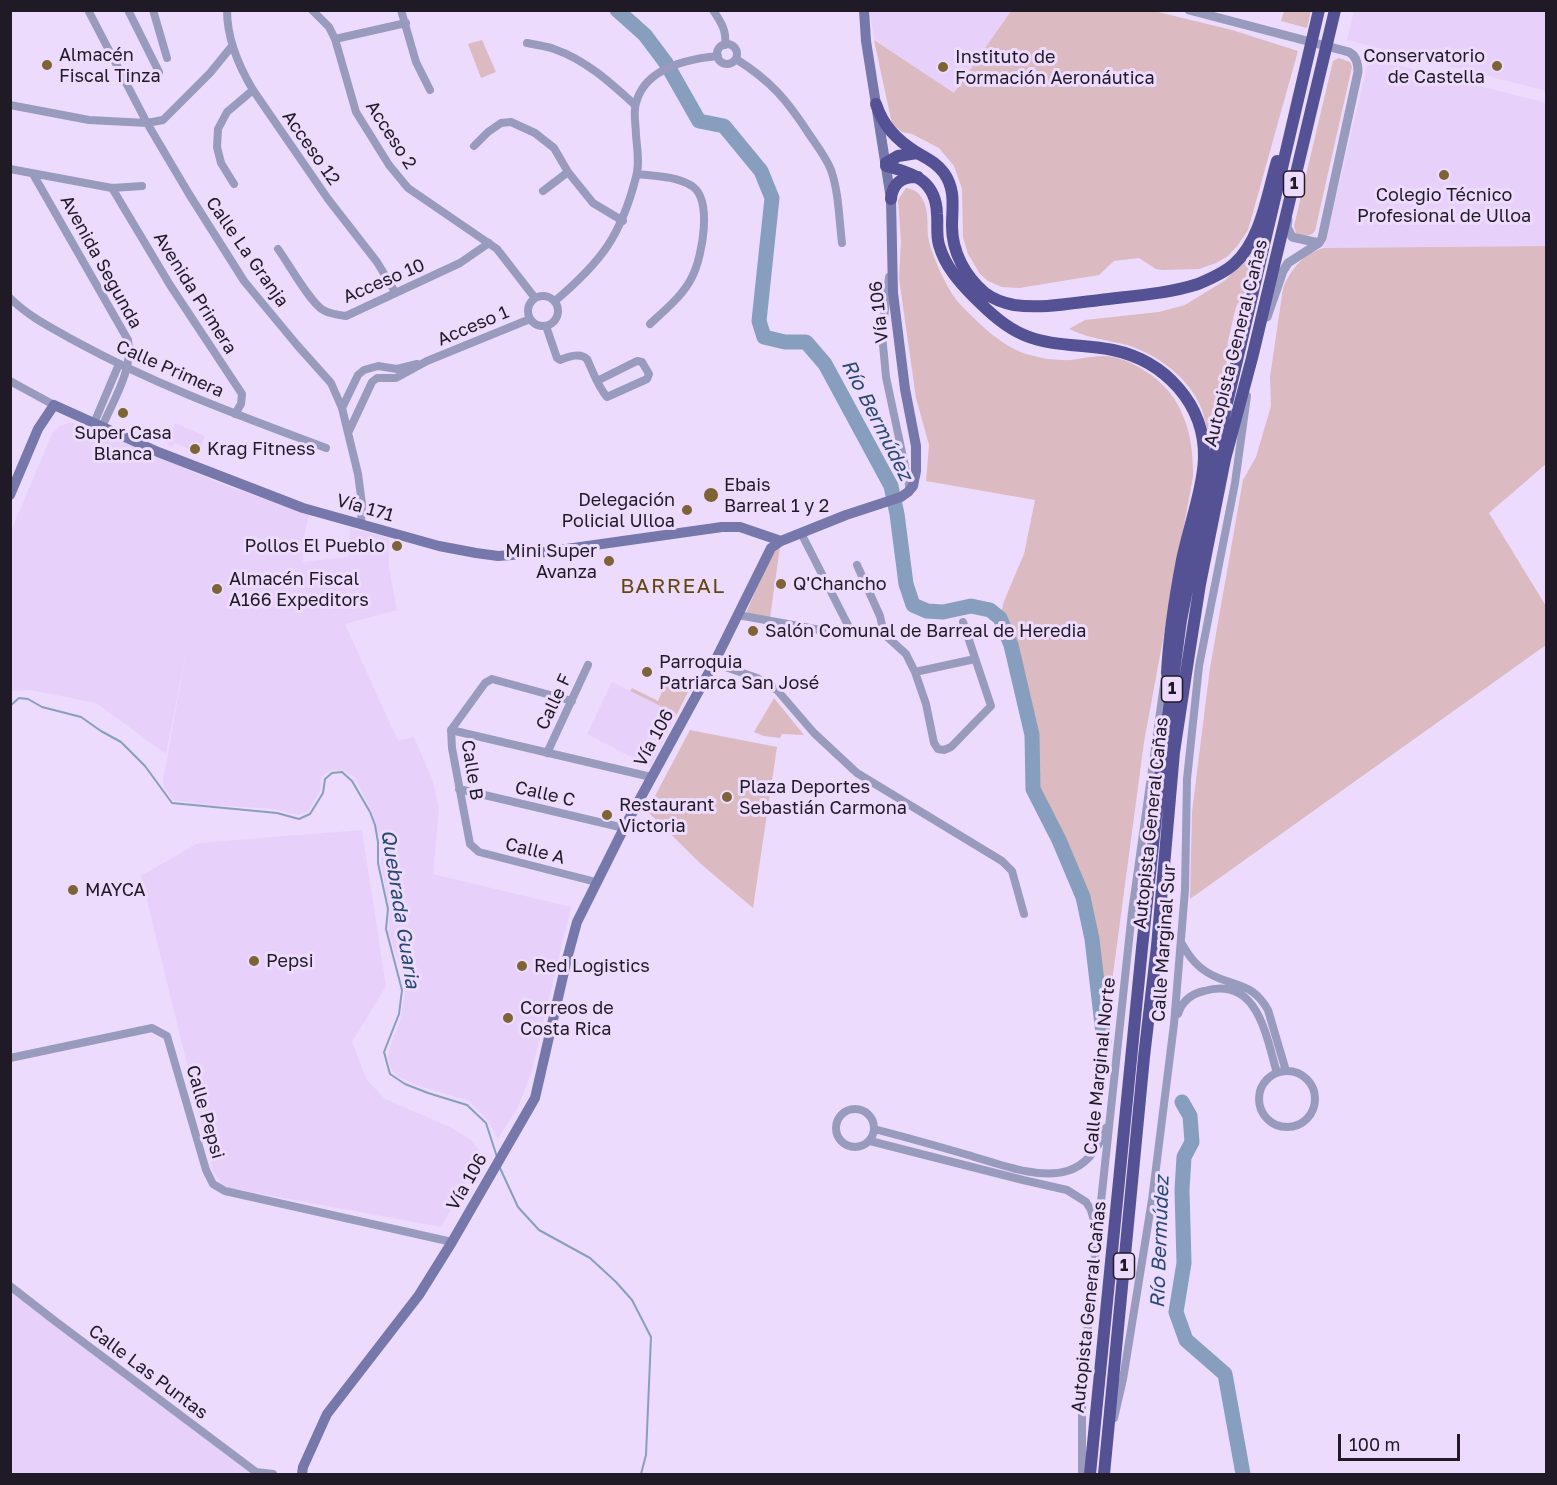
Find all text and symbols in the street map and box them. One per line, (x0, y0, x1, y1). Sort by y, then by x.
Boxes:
place label: Almacén Fiscal Tinza (59, 44, 161, 86)
place label: Conservatorio de Castella (1363, 45, 1485, 88)
place label: Instituto de Formación Aeronáutica (955, 46, 1155, 88)
marker: Almacén Fiscal Tinza (40, 58, 54, 72)
marker: Conservatorio de Castella (1490, 59, 1504, 73)
marker: Instituto de Formación Aeronáutica (936, 60, 950, 74)
street label: Acceso 2 (361, 97, 421, 173)
street label: Acceso 12 (278, 107, 344, 189)
marker: Colegio Técnico Profesional de Ulloa (1437, 168, 1451, 182)
road number: 1 (1284, 171, 1304, 197)
place label: Colegio Técnico Profesional de Ulloa (1357, 184, 1531, 226)
street label: Avenida Segunda (55, 192, 147, 332)
street label: Calle La Granja (201, 193, 293, 311)
street label: Avenida Primera (149, 228, 241, 358)
street label: Autopista General Cañas (1200, 237, 1272, 449)
street label: Acceso 10 (340, 254, 428, 308)
street label: Vía 106 (865, 280, 893, 344)
street label: Acceso 1 (434, 301, 512, 351)
street label: Calle Primera (113, 336, 227, 402)
water label: Río Bermúdez (836, 355, 918, 485)
marker: Super Casa Blanca (116, 406, 130, 420)
place label: Super Casa Blanca (74, 422, 172, 464)
place label: Krag Fitness (207, 438, 315, 460)
marker: Krag Fitness (188, 442, 202, 456)
place label: Ebais Barreal 1 y 2 (724, 474, 829, 516)
marker: Ebais Barreal 1 y 2 (702, 486, 720, 504)
place label: Delegación Policial Ulloa (561, 489, 675, 532)
street label: Vía 171 (334, 490, 396, 526)
marker: Delegación Policial Ulloa (680, 503, 694, 517)
place label: Pollos El Pueblo (245, 535, 385, 557)
marker: Pollos El Pueblo (390, 539, 404, 553)
place label: Mini Super Avanza (505, 540, 597, 582)
marker: Mini Super Avanza (602, 554, 616, 568)
place label: Almacén Fiscal A166 Expeditors (229, 568, 369, 610)
district label: BARREAL (620, 573, 726, 599)
place label: Q'Chancho (793, 573, 887, 595)
marker: Q'Chancho (774, 577, 788, 591)
marker: Almacén Fiscal A166 Expeditors (210, 582, 224, 596)
place label: Salón Comunal de Barreal de Heredia (765, 620, 1086, 642)
marker: Salón Comunal de Barreal de Heredia (746, 624, 760, 638)
place label: Parroquia Patriarca San José (659, 651, 819, 694)
marker: Parroquia Patriarca San José (640, 665, 654, 679)
street label: Calle F (532, 671, 576, 733)
road number: 1 (1162, 676, 1182, 702)
street label: Vía 106 (629, 706, 679, 770)
street label: Autopista General Cañas (1129, 716, 1173, 930)
street label: Calle B (457, 738, 487, 802)
place label: Plaza Deportes Sebastián Carmona (739, 776, 907, 818)
street label: Calle C (513, 777, 577, 811)
marker: Plaza Deportes Sebastián Carmona (720, 790, 734, 804)
place label: Restaurant Victoria (619, 794, 714, 836)
marker: Restaurant Victoria (600, 808, 614, 822)
water label: Quebrada Guaria (376, 828, 424, 990)
street label: Calle A (503, 833, 567, 869)
street label: Calle Marginal Sur (1148, 863, 1180, 1023)
place label: MAYCA (85, 879, 146, 901)
marker: MAYCA (66, 883, 80, 897)
place label: Pepsi (266, 950, 313, 972)
marker: Pepsi (247, 954, 261, 968)
place label: Red Logistics (534, 955, 650, 977)
marker: Red Logistics (515, 959, 529, 973)
street label: Calle Marginal Norte (1080, 976, 1120, 1156)
place label: Correos de Costa Rica (520, 997, 614, 1040)
marker: Correos de Costa Rica (501, 1011, 515, 1025)
street label: Calle Pepsi (181, 1063, 229, 1161)
street label: Vía 106 (442, 1150, 492, 1214)
water label: Río Bermúdez (1146, 1175, 1174, 1309)
street label: Autopista General Cañas (1067, 1200, 1111, 1414)
road number: 1 (1114, 1253, 1134, 1279)
street label: Calle Las Puntas (84, 1320, 212, 1424)
scale bar (1341, 1422, 1462, 1460)
text: 100 m (1349, 1433, 1400, 1455)

